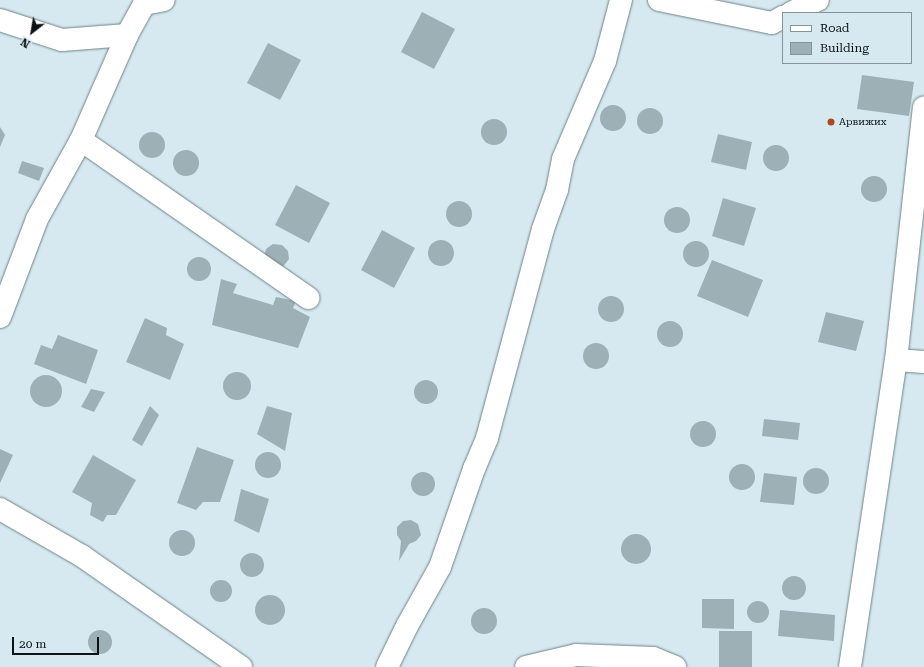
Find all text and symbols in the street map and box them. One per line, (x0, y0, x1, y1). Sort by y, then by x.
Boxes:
north arrow (12, 12, 52, 52)
legend (782, 12, 912, 64)
text: Road (820, 21, 849, 35)
text: N (19, 35, 33, 50)
text: Building (820, 41, 869, 55)
place label: Арвижих (839, 116, 887, 128)
marker: Арвижих (826, 117, 836, 127)
scale bar (14, 629, 101, 655)
text: 20 m (19, 637, 46, 651)

